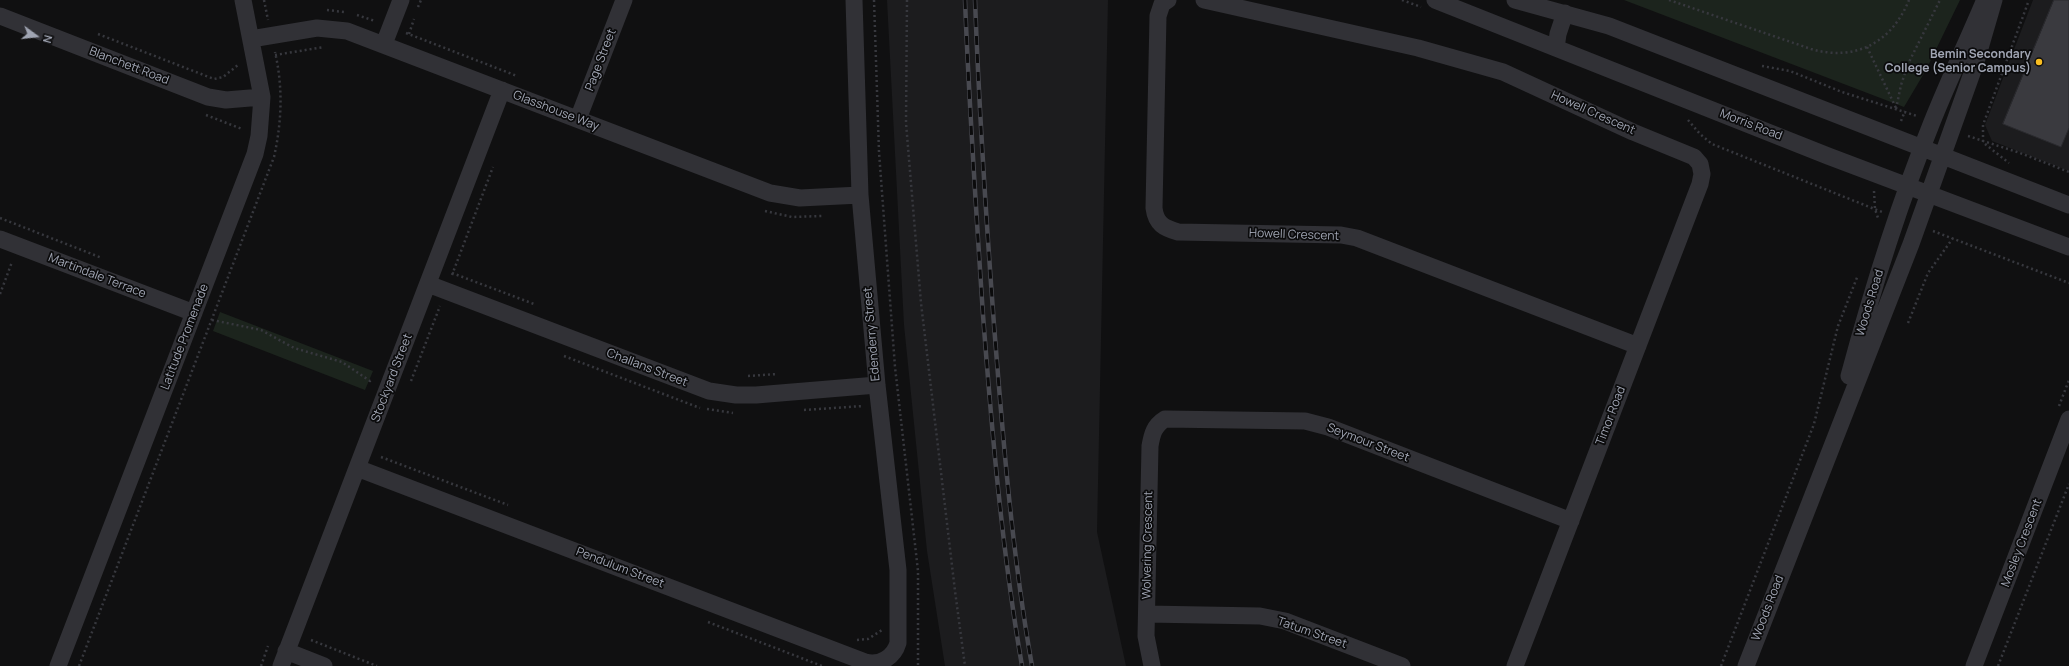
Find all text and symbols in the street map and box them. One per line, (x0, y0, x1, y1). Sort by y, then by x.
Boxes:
north arrow (16, 16, 56, 56)
street label: Page Street (583, 27, 619, 93)
text: N (40, 33, 56, 45)
street label: Blanchett Road (87, 44, 171, 88)
place label: Bemin Secondary College (Senior Campus) (1885, 48, 2031, 76)
marker: Bemin Secondary College (Senior Campus) (2034, 57, 2044, 67)
street label: Glasshouse Way (511, 88, 601, 134)
street label: Howell Crescent (1549, 88, 1637, 138)
street label: Morris Road (1718, 106, 1784, 144)
street label: Howell Crescent (1249, 226, 1339, 244)
street label: Martindale Terrace (46, 251, 148, 301)
street label: Woods Road (1853, 268, 1887, 338)
street label: Latitude Promenade (158, 282, 212, 392)
street label: Edenderry Street (861, 286, 883, 382)
street label: Stockyard Street (369, 332, 415, 424)
street label: Challans Street (604, 346, 690, 390)
street label: Timor Road (1593, 384, 1629, 448)
street label: Seymour Street (1325, 421, 1411, 465)
street label: Wolvering Crescent (1140, 491, 1156, 599)
street label: Mosley Crescent (1999, 497, 2045, 589)
street label: Pendulum Street (574, 545, 666, 591)
street label: Woods Road (1749, 573, 1787, 643)
street label: Tatum Street (1275, 614, 1349, 652)

